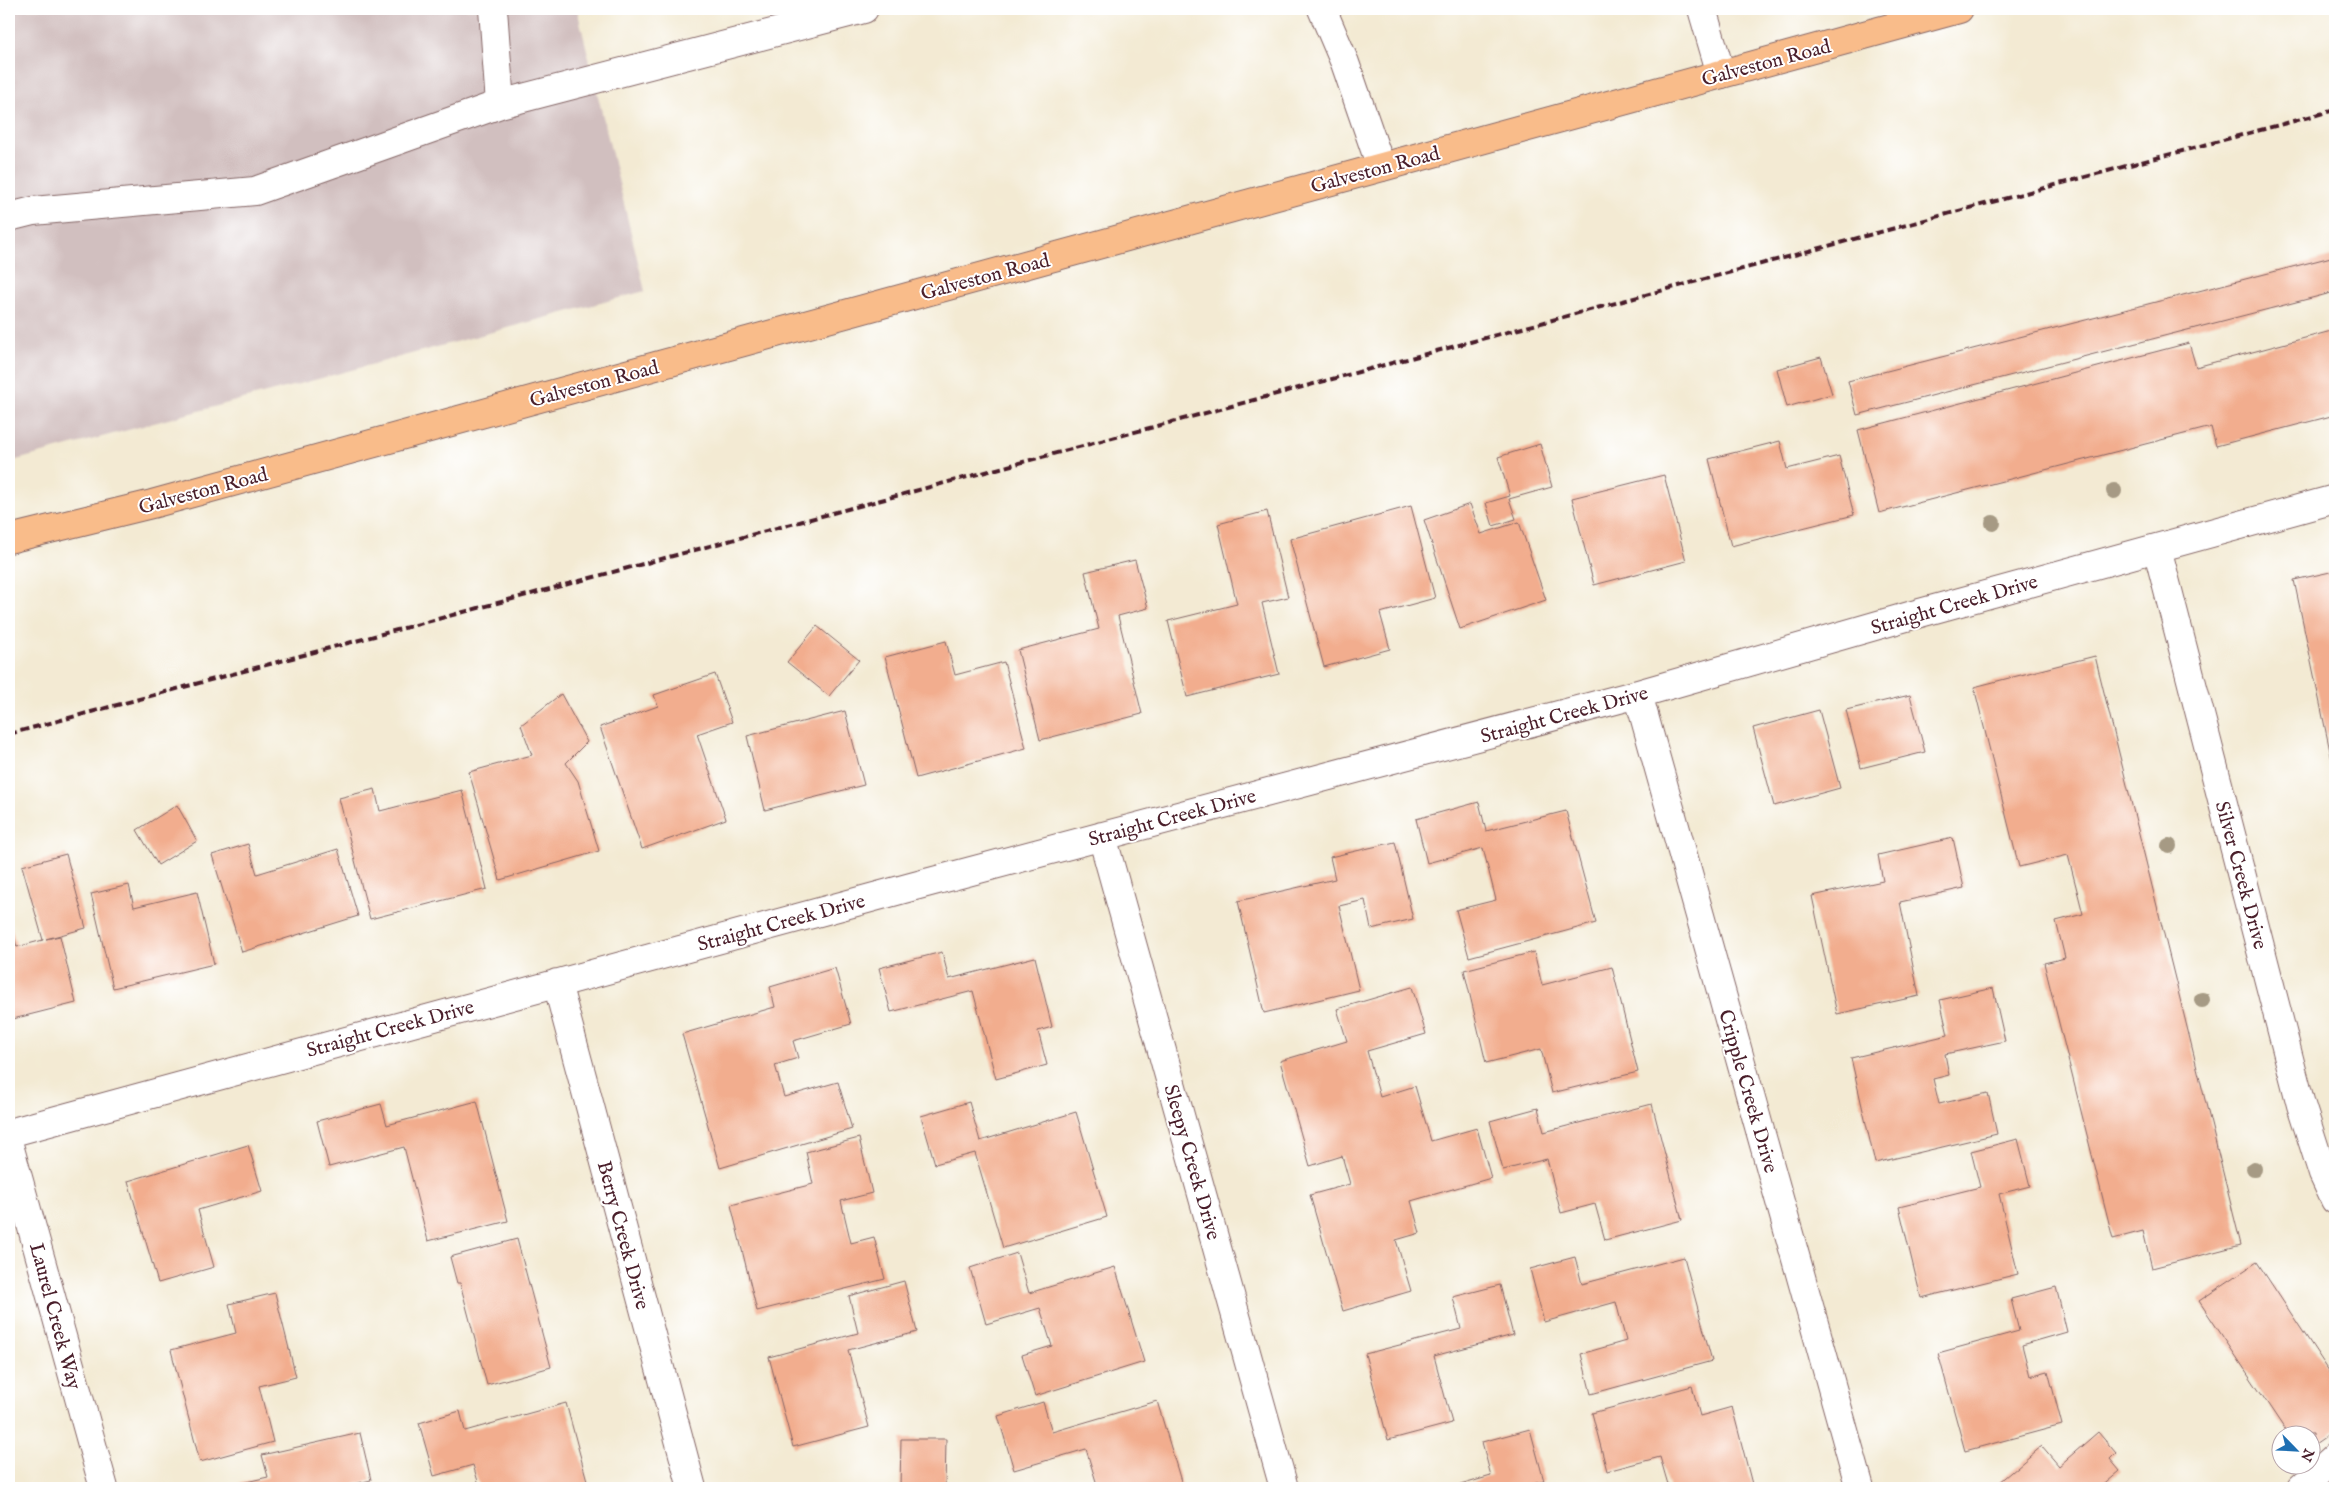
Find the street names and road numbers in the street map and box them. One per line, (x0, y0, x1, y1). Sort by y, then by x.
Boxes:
street label: Galveston Road (1699, 34, 1834, 93)
street label: Galveston Road (1308, 141, 1443, 200)
street label: Galveston Road (918, 248, 1053, 307)
street label: Galveston Road (527, 355, 662, 414)
street label: Galveston Road (136, 462, 271, 521)
street label: Straight Creek Drive (1868, 570, 2041, 641)
street label: Straight Creek Drive (1478, 681, 1651, 750)
street label: Straight Creek Drive (1086, 784, 1259, 853)
street label: Silver Creek Drive (2209, 799, 2272, 952)
street label: Straight Creek Drive (695, 889, 868, 958)
street label: Straight Creek Drive (304, 995, 477, 1064)
street label: Cripple Creek Drive (1712, 1007, 1783, 1176)
street label: Sleepy Creek Drive (1157, 1082, 1226, 1243)
street label: Berry Creek Drive (591, 1158, 654, 1312)
street label: Laurel Creek Way (23, 1240, 86, 1393)

